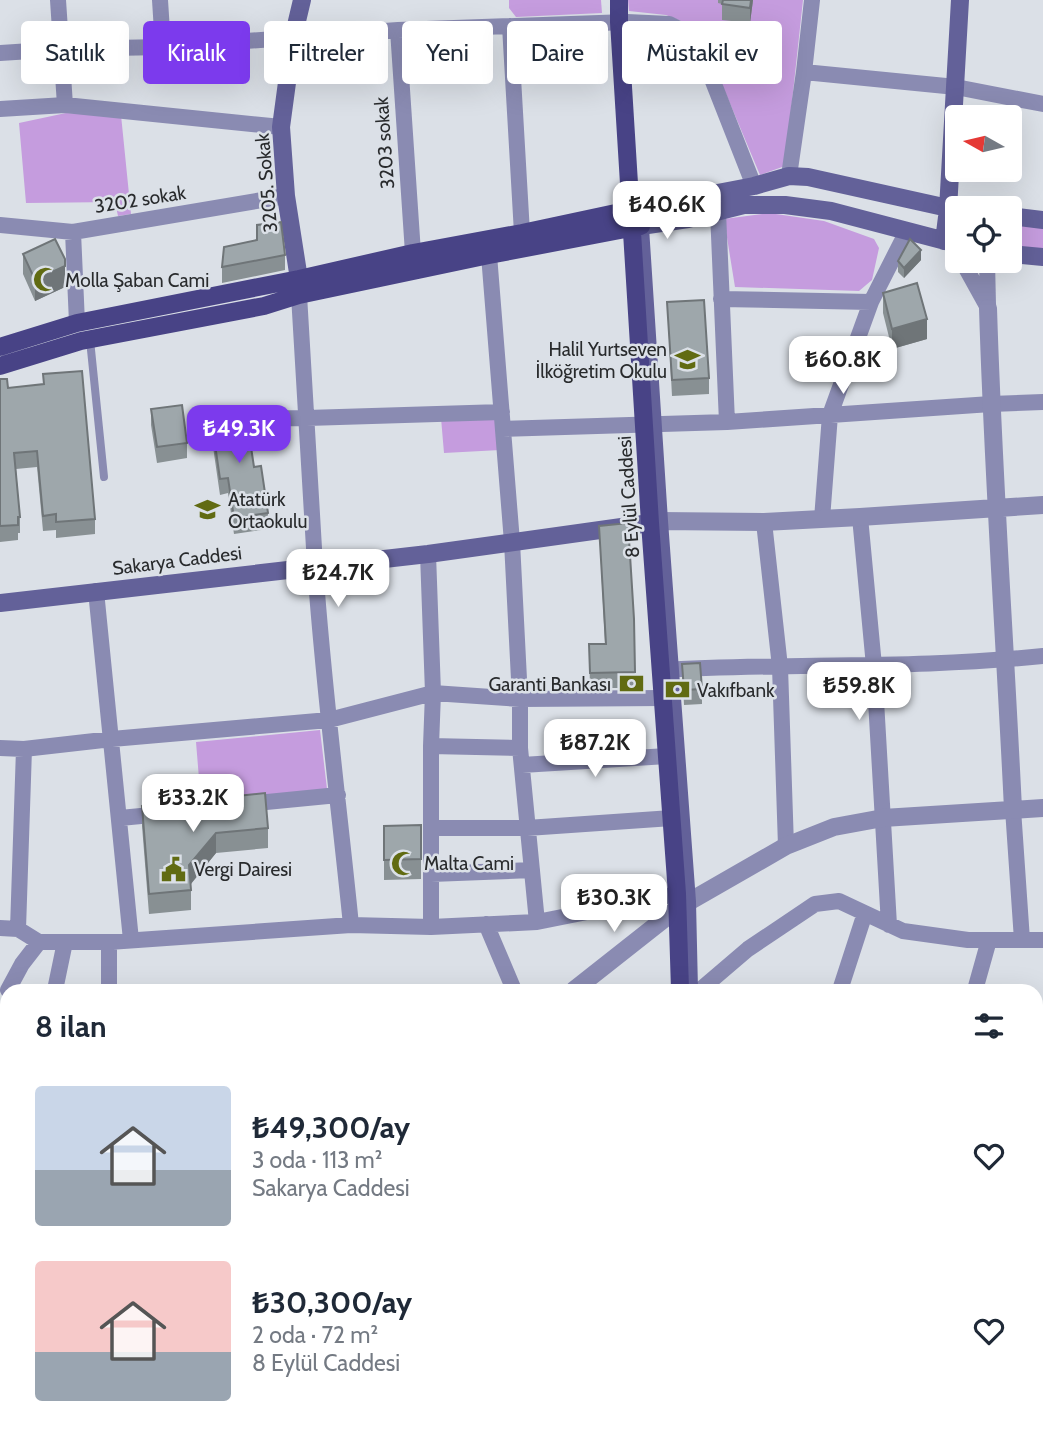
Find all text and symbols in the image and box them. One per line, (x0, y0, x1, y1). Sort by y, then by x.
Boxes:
chip: Satılık (21, 21, 129, 84)
chip: Kiralık (143, 21, 250, 84)
chip: Filtreler (264, 21, 388, 84)
chip: Yeni (402, 21, 493, 84)
chip: Daire (507, 21, 608, 84)
chip: Müstakil ev (622, 21, 782, 84)
street label: 3203 sokak (370, 96, 399, 190)
north arrow (945, 105, 1022, 182)
map controls (945, 105, 1022, 273)
street label: 3205. Sokak (251, 132, 282, 234)
street label: 3202 sokak (93, 181, 188, 218)
pin: ₺40.6K (610, 182, 724, 241)
text: ₺40.6K (629, 190, 705, 218)
button: locate (945, 196, 1022, 273)
mosque icon: Molla Şaban Cami (31, 266, 59, 294)
place label: Molla Şaban Cami (65, 269, 209, 292)
pin: ₺60.8K (786, 336, 900, 396)
place label: Halil Yurtseven İlköğretim Okulu (535, 338, 667, 383)
text: ₺60.8K (805, 345, 881, 373)
school or university icon: Halil Yurtseven İlköğretim Okulu (673, 346, 701, 374)
pin: ₺49.3K (182, 406, 296, 465)
text: ₺49.3K (203, 414, 275, 442)
street label: 8 Eylül Caddesi (613, 435, 644, 559)
place label: Atatürk Ortaokulu (228, 488, 307, 533)
school or university icon: Atatürk Ortaokulu (194, 496, 222, 524)
street label: Sakarya Caddesi (111, 541, 243, 580)
pin: ₺24.7K (281, 550, 395, 609)
text: ₺24.7K (302, 558, 374, 586)
pin: ₺59.8K (802, 662, 916, 722)
bank icon: Garanti Bankası (617, 670, 645, 698)
text: ₺59.8K (823, 671, 895, 699)
place label: Garanti Bankası (488, 673, 611, 696)
bank icon: Vakıfbank (663, 676, 691, 704)
place label: Vakıfbank (697, 679, 775, 702)
pin: ₺87.2K (538, 720, 652, 779)
text: ₺87.2K (560, 728, 630, 756)
pin: ₺33.2K (136, 774, 250, 834)
text: ₺33.2K (158, 783, 228, 811)
mosque icon: Malta Cami (390, 849, 418, 877)
place label: Malta Cami (424, 852, 514, 875)
public building icon: Vergi Dairesi (160, 855, 188, 883)
place label: Vergi Dairesi (194, 858, 292, 881)
pin: ₺30.3K (557, 874, 671, 934)
text: ₺30.3K (577, 883, 651, 911)
icon: filters (970, 1007, 1008, 1045)
text: 8 ilan (35, 1008, 106, 1045)
text: ₺49,300/ay (252, 1109, 410, 1146)
icon: home (91, 1114, 175, 1198)
icon: heart (970, 1137, 1008, 1175)
text: 3 oda · 113 m² (252, 1146, 382, 1174)
text: Sakarya Caddesi (252, 1174, 410, 1202)
text: ₺30,300/ay (252, 1284, 412, 1321)
icon: home (91, 1289, 175, 1373)
icon: heart (970, 1312, 1008, 1350)
text: 2 oda · 72 m² (252, 1321, 378, 1349)
text: 8 Eylül Caddesi (252, 1349, 400, 1377)

